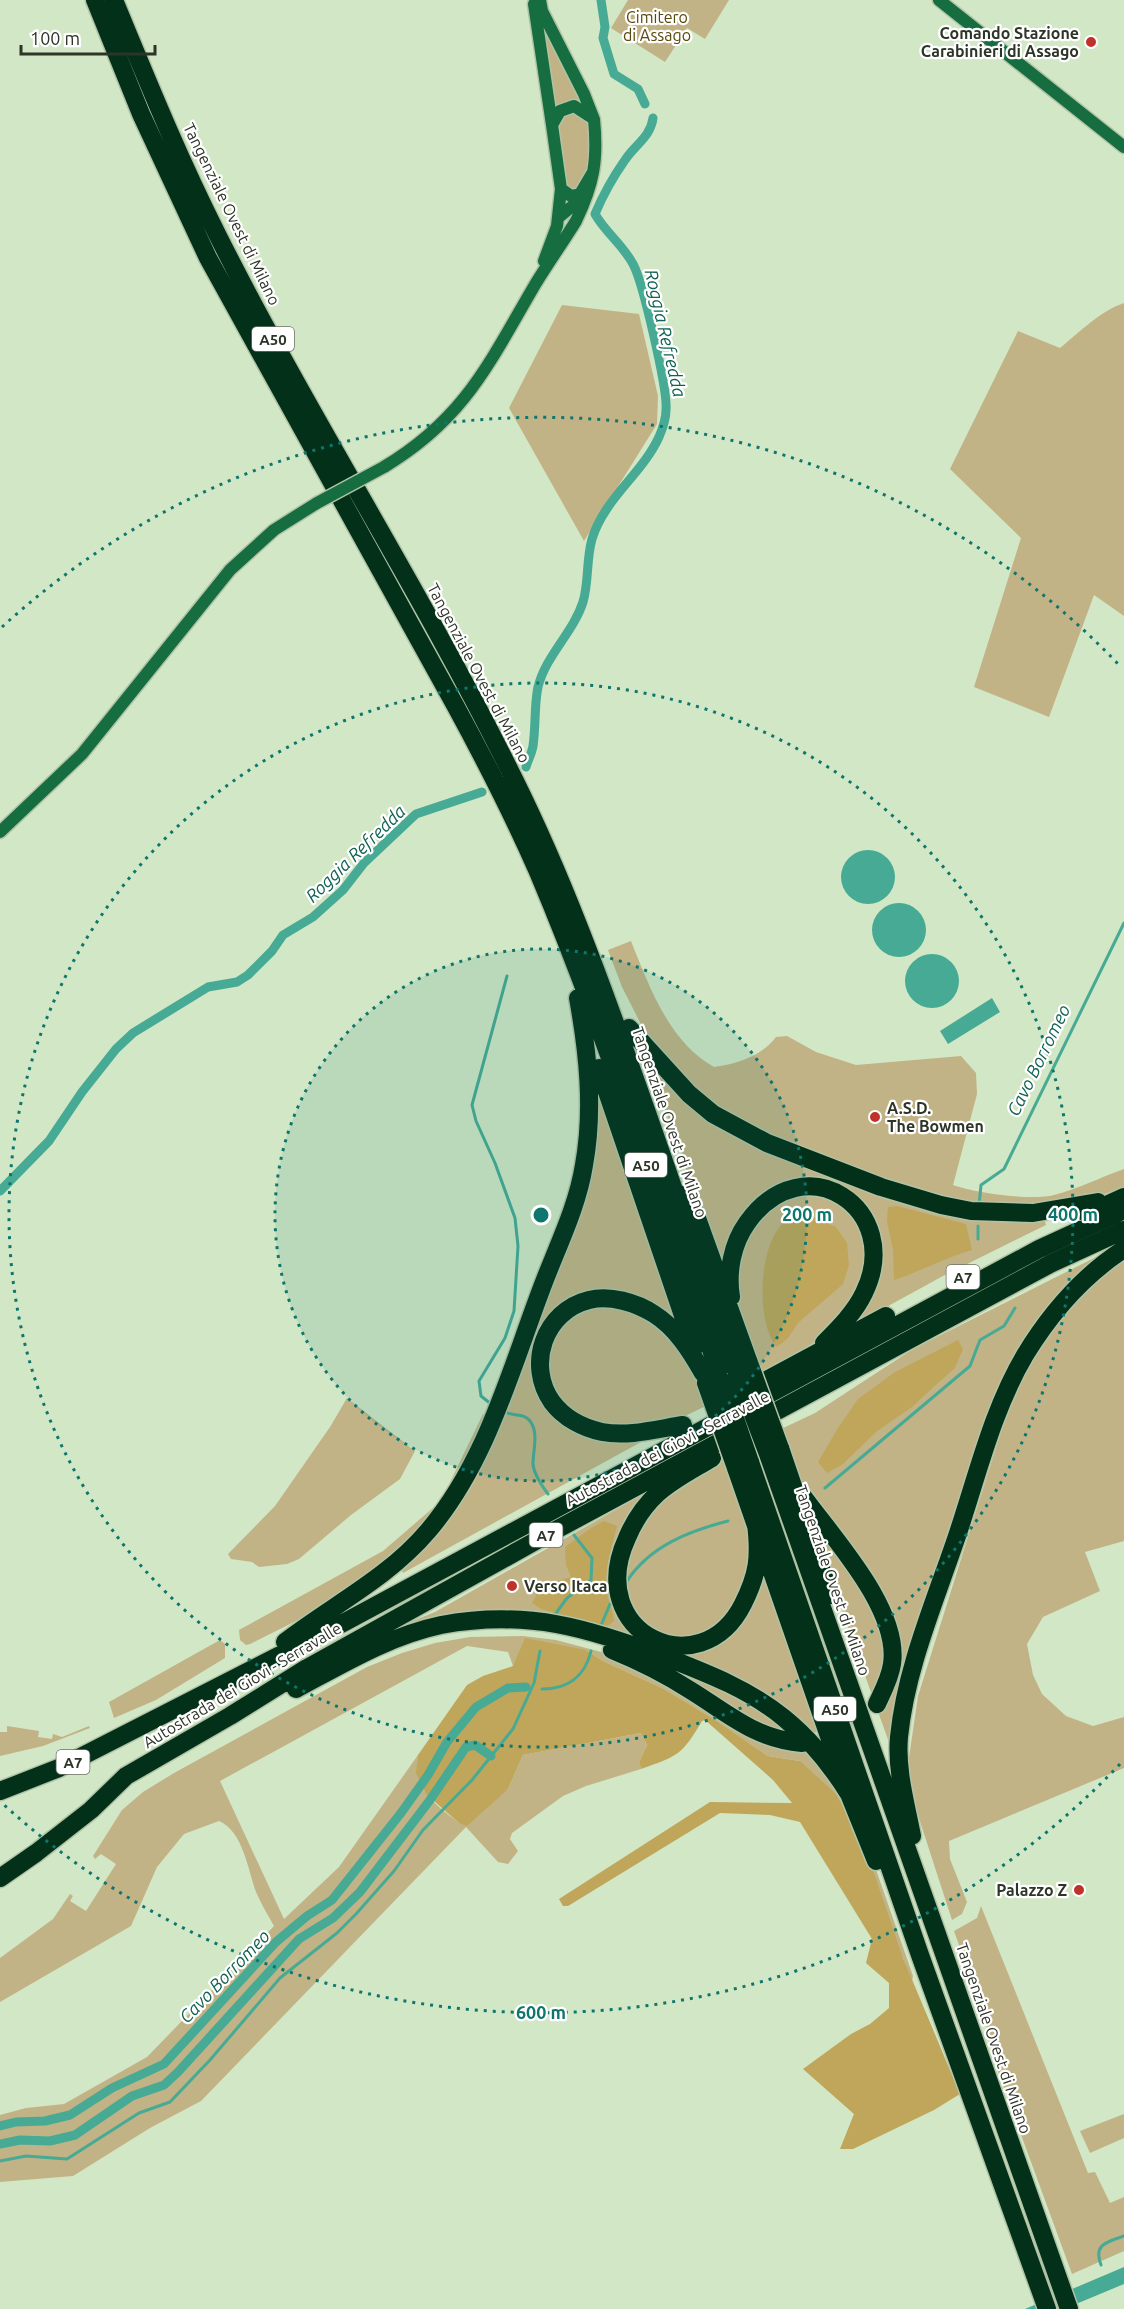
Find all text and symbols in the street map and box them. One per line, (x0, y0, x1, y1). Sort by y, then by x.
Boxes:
park label: Cimitero di Assago (623, 8, 691, 44)
scale bar (21, 18, 154, 56)
place label: Comando Stazione Carabinieri di Assago (921, 24, 1079, 60)
text: 100 m (30, 28, 80, 48)
marker: Comando Stazione Carabinieri di Assago (1084, 35, 1098, 49)
street label: Tangenziale Ovest di Milano (180, 120, 284, 308)
water label: Roggia Refredda (641, 267, 690, 399)
road number: A50 (252, 327, 294, 351)
street label: Tangenziale Ovest di Milano (424, 580, 534, 766)
water label: Roggia Refredda (301, 800, 410, 906)
water label: Cavo Borromeo (1002, 1001, 1074, 1119)
street label: Tangenziale Ovest di Milano (629, 1024, 711, 1220)
place label: A.S.D. The Bowmen (887, 1099, 984, 1135)
marker: A.S.D. The Bowmen (868, 1110, 882, 1124)
road number: A50 (625, 1153, 667, 1177)
text: 200 m (782, 1204, 832, 1224)
text: 400 m (1048, 1204, 1098, 1224)
centre of rings (531, 1205, 551, 1225)
road number: A7 (946, 1265, 980, 1289)
street label: Autostrada dei Giovi - Serravalle (562, 1387, 772, 1509)
street label: Tangenziale Ovest di Milano (792, 1482, 874, 1678)
road number: A7 (530, 1523, 562, 1547)
place label: Verso Itaca (524, 1577, 608, 1595)
marker: Verso Itaca (505, 1579, 519, 1593)
street label: Autostrada dei Giovi - Serravalle (140, 1619, 344, 1751)
road number: A50 (814, 1697, 856, 1721)
road number: A7 (56, 1750, 90, 1774)
place label: Palazzo Z (996, 1881, 1067, 1899)
marker: Palazzo Z (1072, 1883, 1086, 1897)
water label: Cavo Borromeo (175, 1925, 273, 2027)
street label: Tangenziale Ovest di Milano (953, 1940, 1035, 2136)
text: 600 m (516, 2002, 566, 2022)

